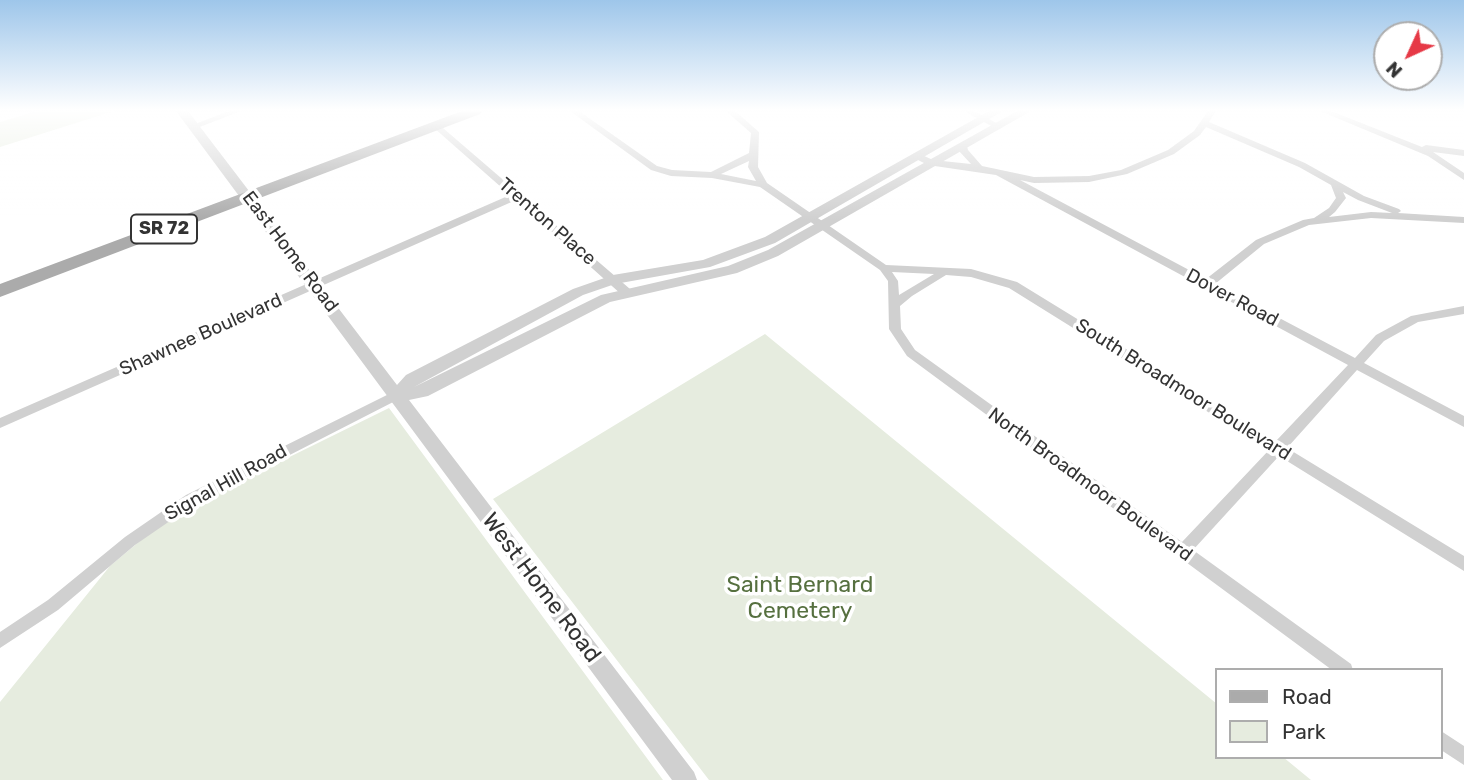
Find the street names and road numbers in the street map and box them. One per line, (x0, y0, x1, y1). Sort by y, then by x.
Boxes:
street label: Trenton Place (494, 174, 600, 270)
street label: East Home Road (237, 187, 343, 317)
road number: SR 72 (131, 214, 197, 244)
street label: Dover Road (1182, 264, 1282, 332)
street label: Shawnee Boulevard (116, 289, 286, 381)
street label: South Broadmoor Boulevard (1071, 314, 1295, 466)
street label: North Broadmoor Boulevard (983, 403, 1197, 567)
street label: Signal Hill Road (161, 440, 291, 526)
street label: West Home Road (476, 508, 606, 668)

